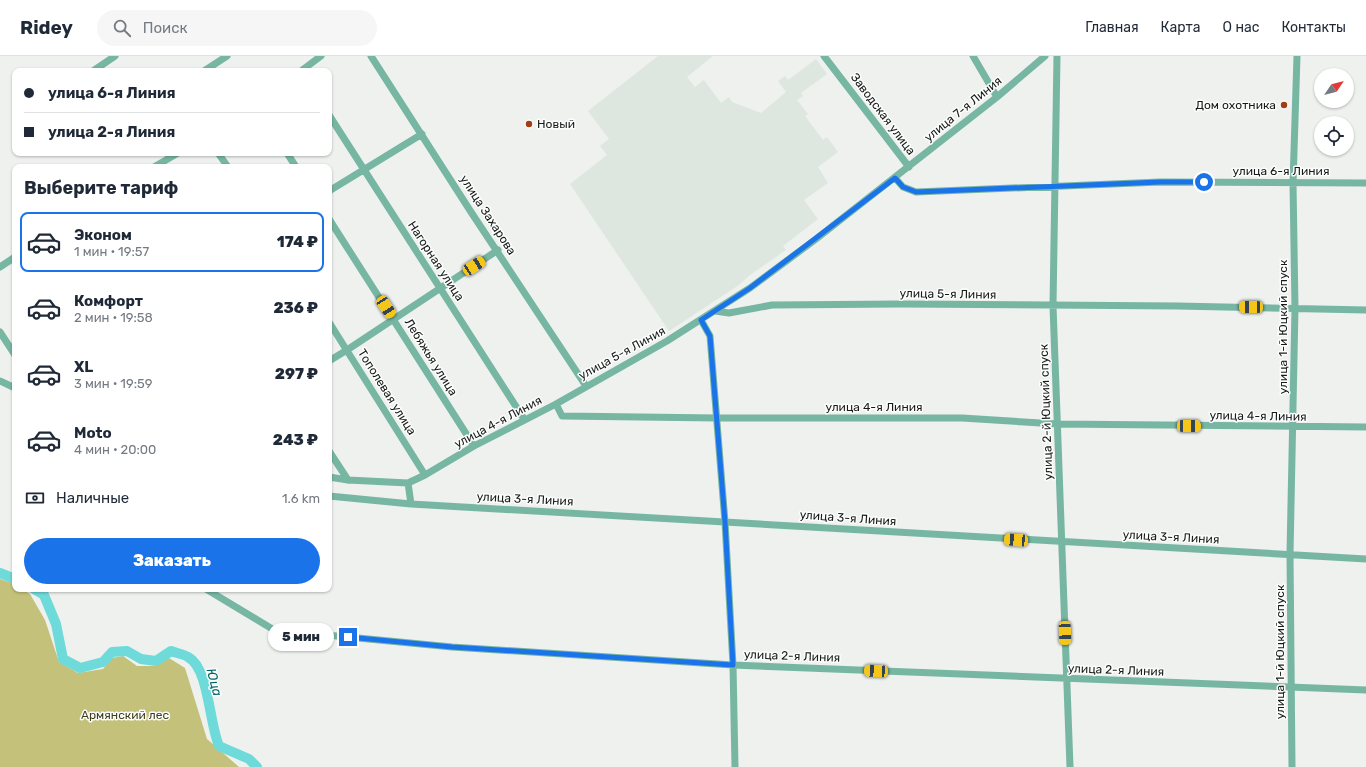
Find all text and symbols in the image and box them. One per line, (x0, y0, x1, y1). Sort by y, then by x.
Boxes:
search box (97, 10, 377, 46)
text: Ridey (20, 16, 73, 39)
icon: search (111, 17, 133, 39)
text: Поиск (143, 19, 188, 37)
text: Главная (1085, 19, 1139, 36)
text: Карта (1161, 19, 1201, 36)
text: О нас (1223, 19, 1259, 36)
text: Контакты (1281, 19, 1346, 36)
north arrow (1314, 68, 1354, 108)
map controls (1314, 68, 1354, 156)
street label: Заводская улица (848, 70, 918, 158)
street label: улица 7-я Линия (922, 74, 1004, 144)
text: улица 6-я Линия (48, 84, 176, 102)
place label: Дом охотника (1195, 98, 1276, 112)
marker: Дом охотника (1279, 100, 1289, 110)
button: locate (1314, 116, 1354, 156)
place label: Новый (537, 117, 575, 131)
marker: Новый (524, 119, 534, 129)
text: улица 2-я Линия (48, 123, 175, 141)
street label: улица 6-я Линия (1233, 164, 1329, 178)
street label: улица Захарова (457, 173, 519, 257)
route start (1195, 173, 1213, 191)
text: Выберите тариф (24, 177, 178, 199)
street label: Нагорная улица (405, 219, 467, 303)
icon: car (26, 224, 62, 260)
text: Эконом (74, 226, 132, 244)
text: 174 ₽ (277, 233, 318, 251)
text: 1 мин · 19:57 (74, 244, 149, 259)
car (461, 254, 487, 278)
street label: улица 1-й Юцкий спуск (1276, 259, 1290, 394)
street label: улица 5-я Линия (899, 286, 997, 302)
icon: car (26, 290, 62, 326)
text: Комфорт (74, 292, 143, 310)
car (374, 294, 398, 320)
text: 236 ₽ (273, 299, 318, 317)
car (1239, 301, 1263, 313)
text: 2 мин · 19:58 (74, 310, 153, 325)
street label: Лебяжья улица (402, 316, 460, 398)
street label: улица 5-я Линия (576, 323, 668, 383)
street label: улица 2-й Юцкий спуск (1037, 343, 1055, 480)
street label: Тополевая улица (355, 346, 419, 438)
icon: car (26, 356, 62, 392)
text: XL (74, 358, 93, 376)
text: 297 ₽ (275, 365, 318, 383)
text: 3 мин · 19:59 (74, 376, 152, 391)
street label: улица 4-я Линия (452, 393, 544, 451)
street label: улица 4-я Линия (825, 400, 923, 414)
street label: улица 4-я Линия (1209, 408, 1307, 424)
car (1177, 420, 1201, 432)
icon: car (26, 422, 62, 458)
text: Moto (74, 424, 112, 442)
text: 243 ₽ (273, 431, 318, 449)
text: 4 мин · 20:00 (74, 442, 156, 457)
icon: cash (24, 487, 46, 509)
text: Наличные (56, 489, 129, 507)
street label: улица 3-я Линия (476, 489, 574, 509)
text: 1.6 km (282, 491, 320, 506)
street label: улица 3-я Линия (799, 508, 897, 528)
street label: улица 3-я Линия (1122, 527, 1220, 547)
car (1004, 533, 1028, 547)
button: Заказать (24, 538, 320, 584)
street label: улица 1-й Юцкий спуск (1273, 584, 1287, 719)
car (1059, 621, 1071, 645)
callout: 5 мин (268, 623, 334, 651)
route end (339, 628, 357, 646)
text: 5 мин (282, 629, 320, 644)
street label: улица 2-я Линия (744, 647, 840, 665)
street label: улица 2-я Линия (1068, 661, 1164, 679)
car (864, 664, 888, 678)
water label: Юца (204, 667, 225, 698)
park label: Армянский лес (81, 708, 169, 722)

